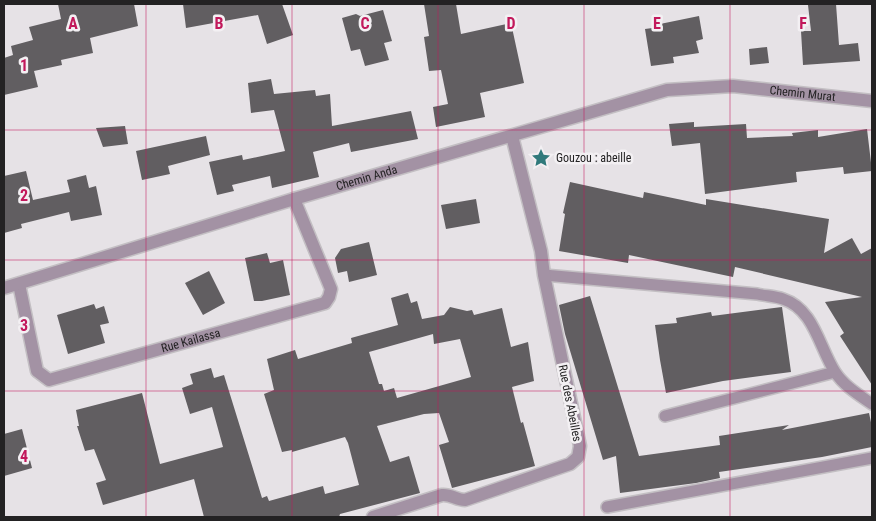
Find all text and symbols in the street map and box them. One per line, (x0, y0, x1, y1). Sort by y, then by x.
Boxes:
text: A (68, 14, 78, 33)
text: B (215, 14, 224, 33)
text: C (360, 14, 370, 33)
text: D (506, 14, 516, 33)
text: E (653, 14, 661, 33)
text: F (799, 14, 807, 33)
text: 1 (20, 56, 28, 75)
street label: Chemin Murat (769, 83, 837, 104)
place icon: Gouzou : abeille (530, 147, 552, 169)
place label: Gouzou : abeille (556, 151, 632, 165)
street label: Chemin Anda (334, 162, 399, 193)
text: 2 (20, 186, 28, 205)
text: 3 (20, 316, 28, 335)
street label: Rue Kailassa (160, 325, 222, 355)
street label: Rue des Abeilles (556, 363, 584, 443)
text: 4 (20, 447, 28, 466)

